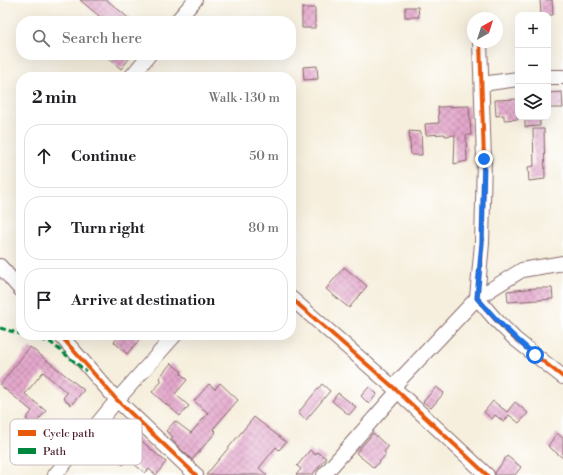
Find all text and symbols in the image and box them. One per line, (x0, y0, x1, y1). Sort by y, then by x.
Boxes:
north arrow (467, 12, 503, 48)
map controls (515, 12, 551, 120)
button: + (515, 12, 551, 48)
search box (16, 16, 296, 60)
icon: search (30, 27, 52, 49)
text: Search here (62, 29, 142, 48)
button: − (515, 48, 551, 84)
button: layers (515, 84, 551, 120)
text: 2 min (32, 87, 77, 109)
text: Walk · 130 m (209, 90, 280, 106)
icon: ahead (33, 145, 55, 167)
text: Continue (71, 147, 136, 166)
text: 50 m (249, 148, 279, 164)
route end (475, 150, 493, 168)
icon: right (33, 217, 55, 239)
text: Turn right (71, 219, 145, 238)
text: 80 m (248, 220, 279, 236)
icon: arrive (33, 289, 55, 311)
text: Arrive at destination (71, 291, 215, 310)
route start (526, 346, 544, 364)
legend (10, 419, 142, 465)
text: Cycle path (43, 427, 95, 441)
text: Path (43, 445, 67, 459)

